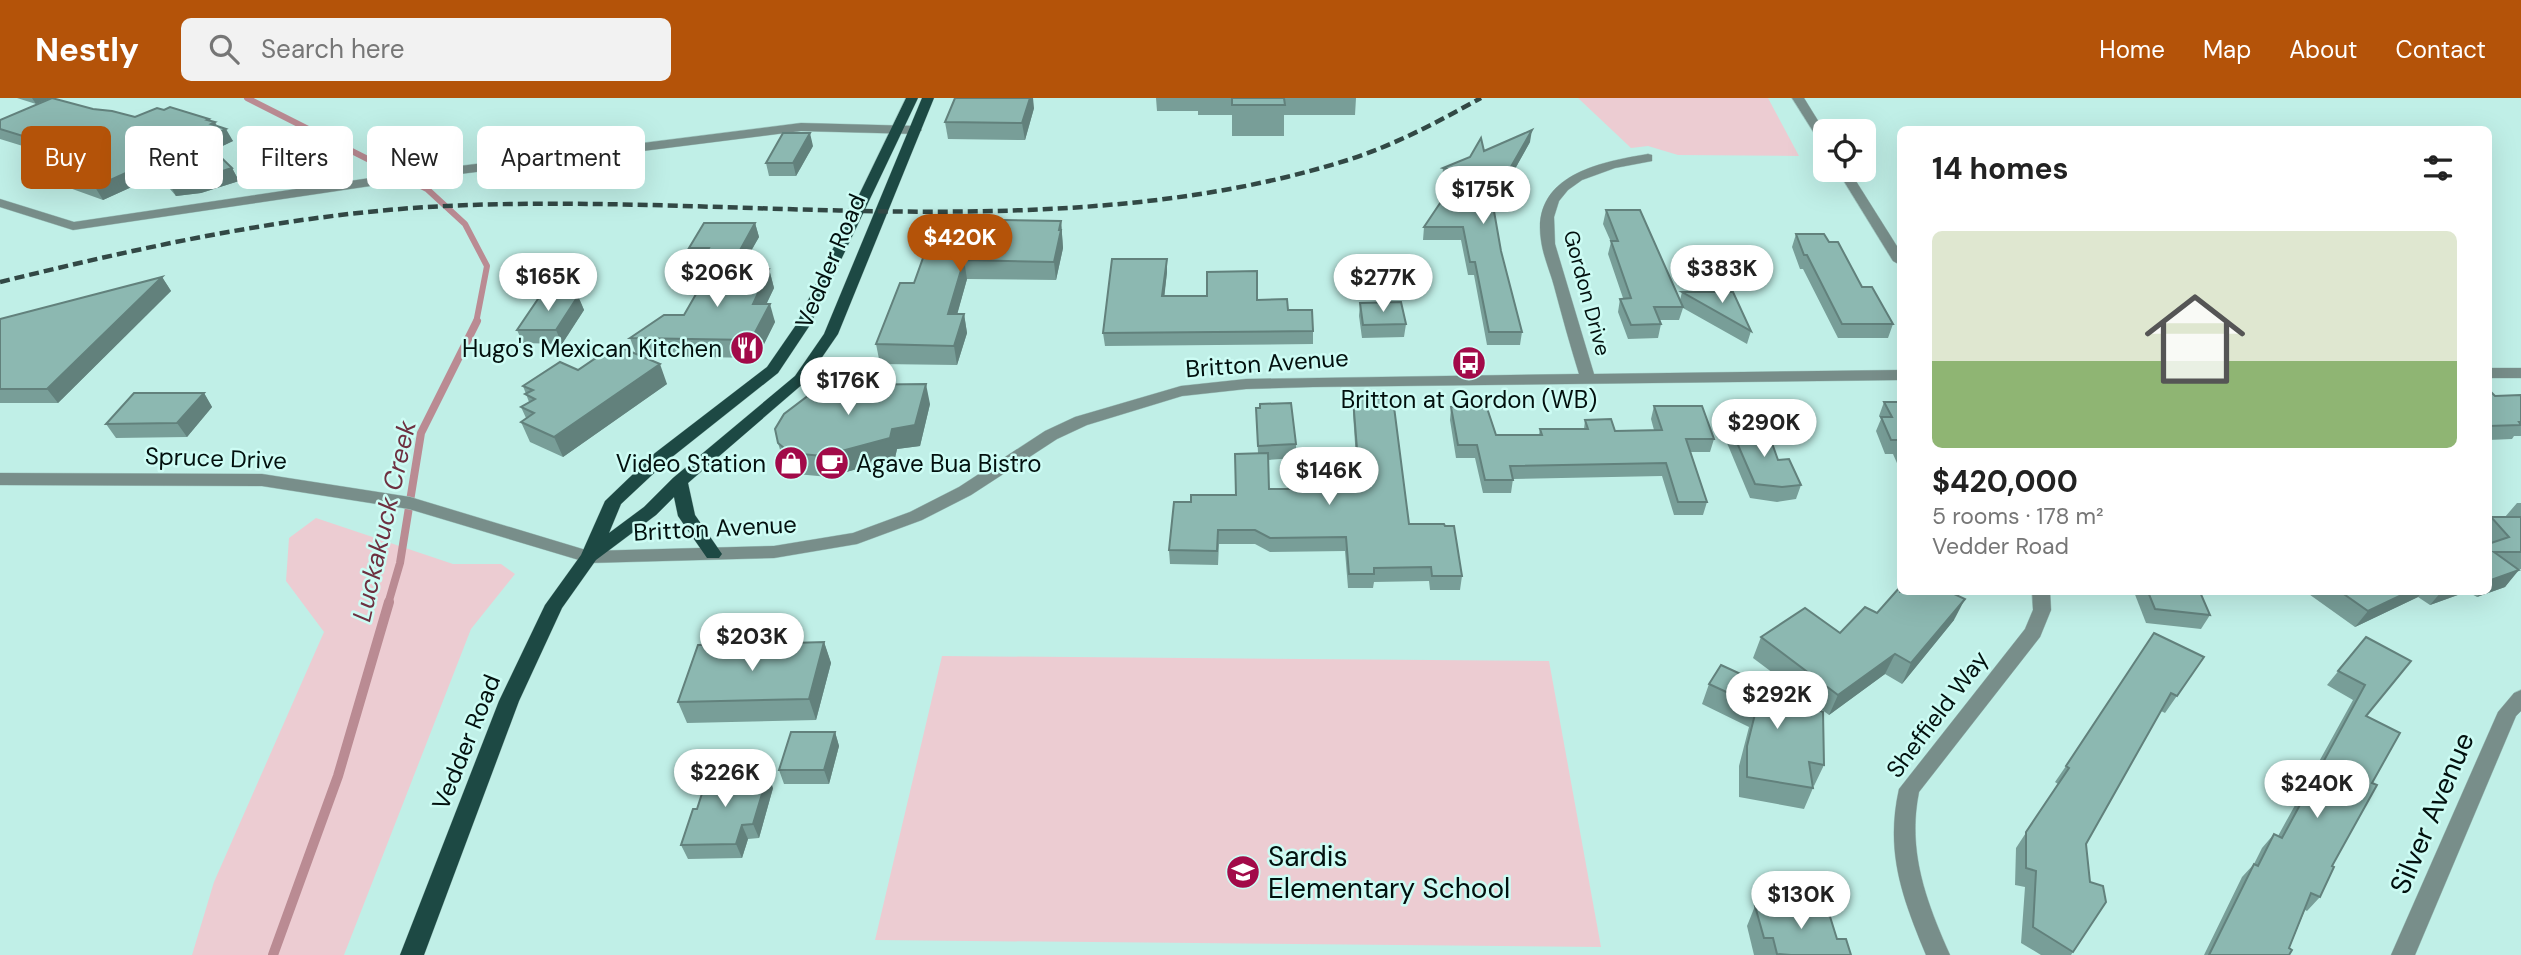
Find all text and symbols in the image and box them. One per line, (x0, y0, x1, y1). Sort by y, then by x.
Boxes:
search box (181, 18, 671, 81)
text: Nestly (35, 28, 139, 71)
icon: search (205, 30, 243, 68)
text: Search here (261, 32, 405, 66)
text: Home (2099, 34, 2165, 65)
text: Map (2203, 34, 2251, 65)
text: About (2289, 34, 2358, 65)
text: Contact (2396, 34, 2486, 65)
map controls (1813, 119, 1876, 182)
button: locate (1813, 119, 1876, 182)
chip: Buy (21, 126, 111, 189)
chip: Rent (125, 126, 223, 189)
chip: Filters (237, 126, 353, 189)
chip: New (367, 126, 463, 189)
chip: Apartment (477, 126, 645, 189)
text: 14 homes (1932, 149, 2069, 188)
icon: filters (2419, 149, 2457, 187)
pin: $175K (1434, 166, 1532, 226)
text: $175K (1451, 174, 1515, 204)
street label: Vedder Road (788, 189, 872, 333)
pin: $420K (911, 214, 1009, 274)
text: $420K (923, 222, 997, 252)
street label: Gordon Drive (1557, 227, 1617, 359)
pin: $383K (1673, 246, 1771, 305)
pin: $206K (668, 250, 766, 309)
text: $383K (1686, 253, 1758, 283)
pin: $165K (499, 254, 597, 313)
pin: $277K (1334, 254, 1432, 314)
text: $206K (681, 257, 753, 287)
text: $165K (515, 261, 581, 291)
text: $277K (1350, 262, 1416, 292)
icon: home (2132, 276, 2258, 402)
restaurant icon: Hugo's Mexican Kitchen (728, 329, 766, 367)
place label: Hugo's Mexican Kitchen (462, 333, 722, 364)
street label: Britton Avenue (1184, 342, 1350, 384)
bus stop icon: Britton at Gordon (WB) (1450, 344, 1488, 382)
pin: $176K (799, 358, 897, 417)
text: $176K (816, 365, 880, 395)
place label: Britton at Gordon (WB) (1341, 384, 1597, 415)
pin: $290K (1715, 400, 1813, 459)
text: $290K (1728, 407, 1800, 437)
water label: Luckakuck Creek (344, 416, 424, 625)
street label: Spruce Drive (144, 440, 288, 476)
shop icon: Video Station (772, 444, 810, 482)
cafe icon: Agave Bua Bistro (813, 444, 851, 482)
place label: Video Station (616, 448, 766, 479)
place label: Agave Bua Bistro (856, 448, 1041, 479)
pin: $146K (1280, 448, 1378, 507)
text: $146K (1296, 455, 1362, 485)
text: $420,000 (1932, 462, 2078, 501)
text: 5 rooms · 178 m² (1932, 501, 2104, 531)
street label: Britton Avenue (633, 508, 797, 548)
text: Vedder Road (1932, 531, 2069, 561)
pin: $203K (703, 614, 801, 673)
text: $203K (716, 621, 788, 651)
street label: Sheffield Way (1879, 644, 1995, 784)
street label: Vedder Road (425, 670, 507, 814)
pin: $292K (1728, 672, 1826, 731)
text: $292K (1742, 679, 1812, 709)
street label: Silver Avenue (2381, 727, 2483, 899)
pin: $226K (676, 750, 774, 809)
text: $226K (690, 757, 760, 787)
pin: $240K (2268, 760, 2366, 820)
text: $240K (2280, 768, 2354, 798)
place label: Sardis Elementary School (1268, 838, 1510, 907)
school or university icon: Sardis Elementary School (1224, 853, 1262, 891)
pin: $130K (1752, 872, 1850, 931)
text: $130K (1767, 879, 1835, 909)

